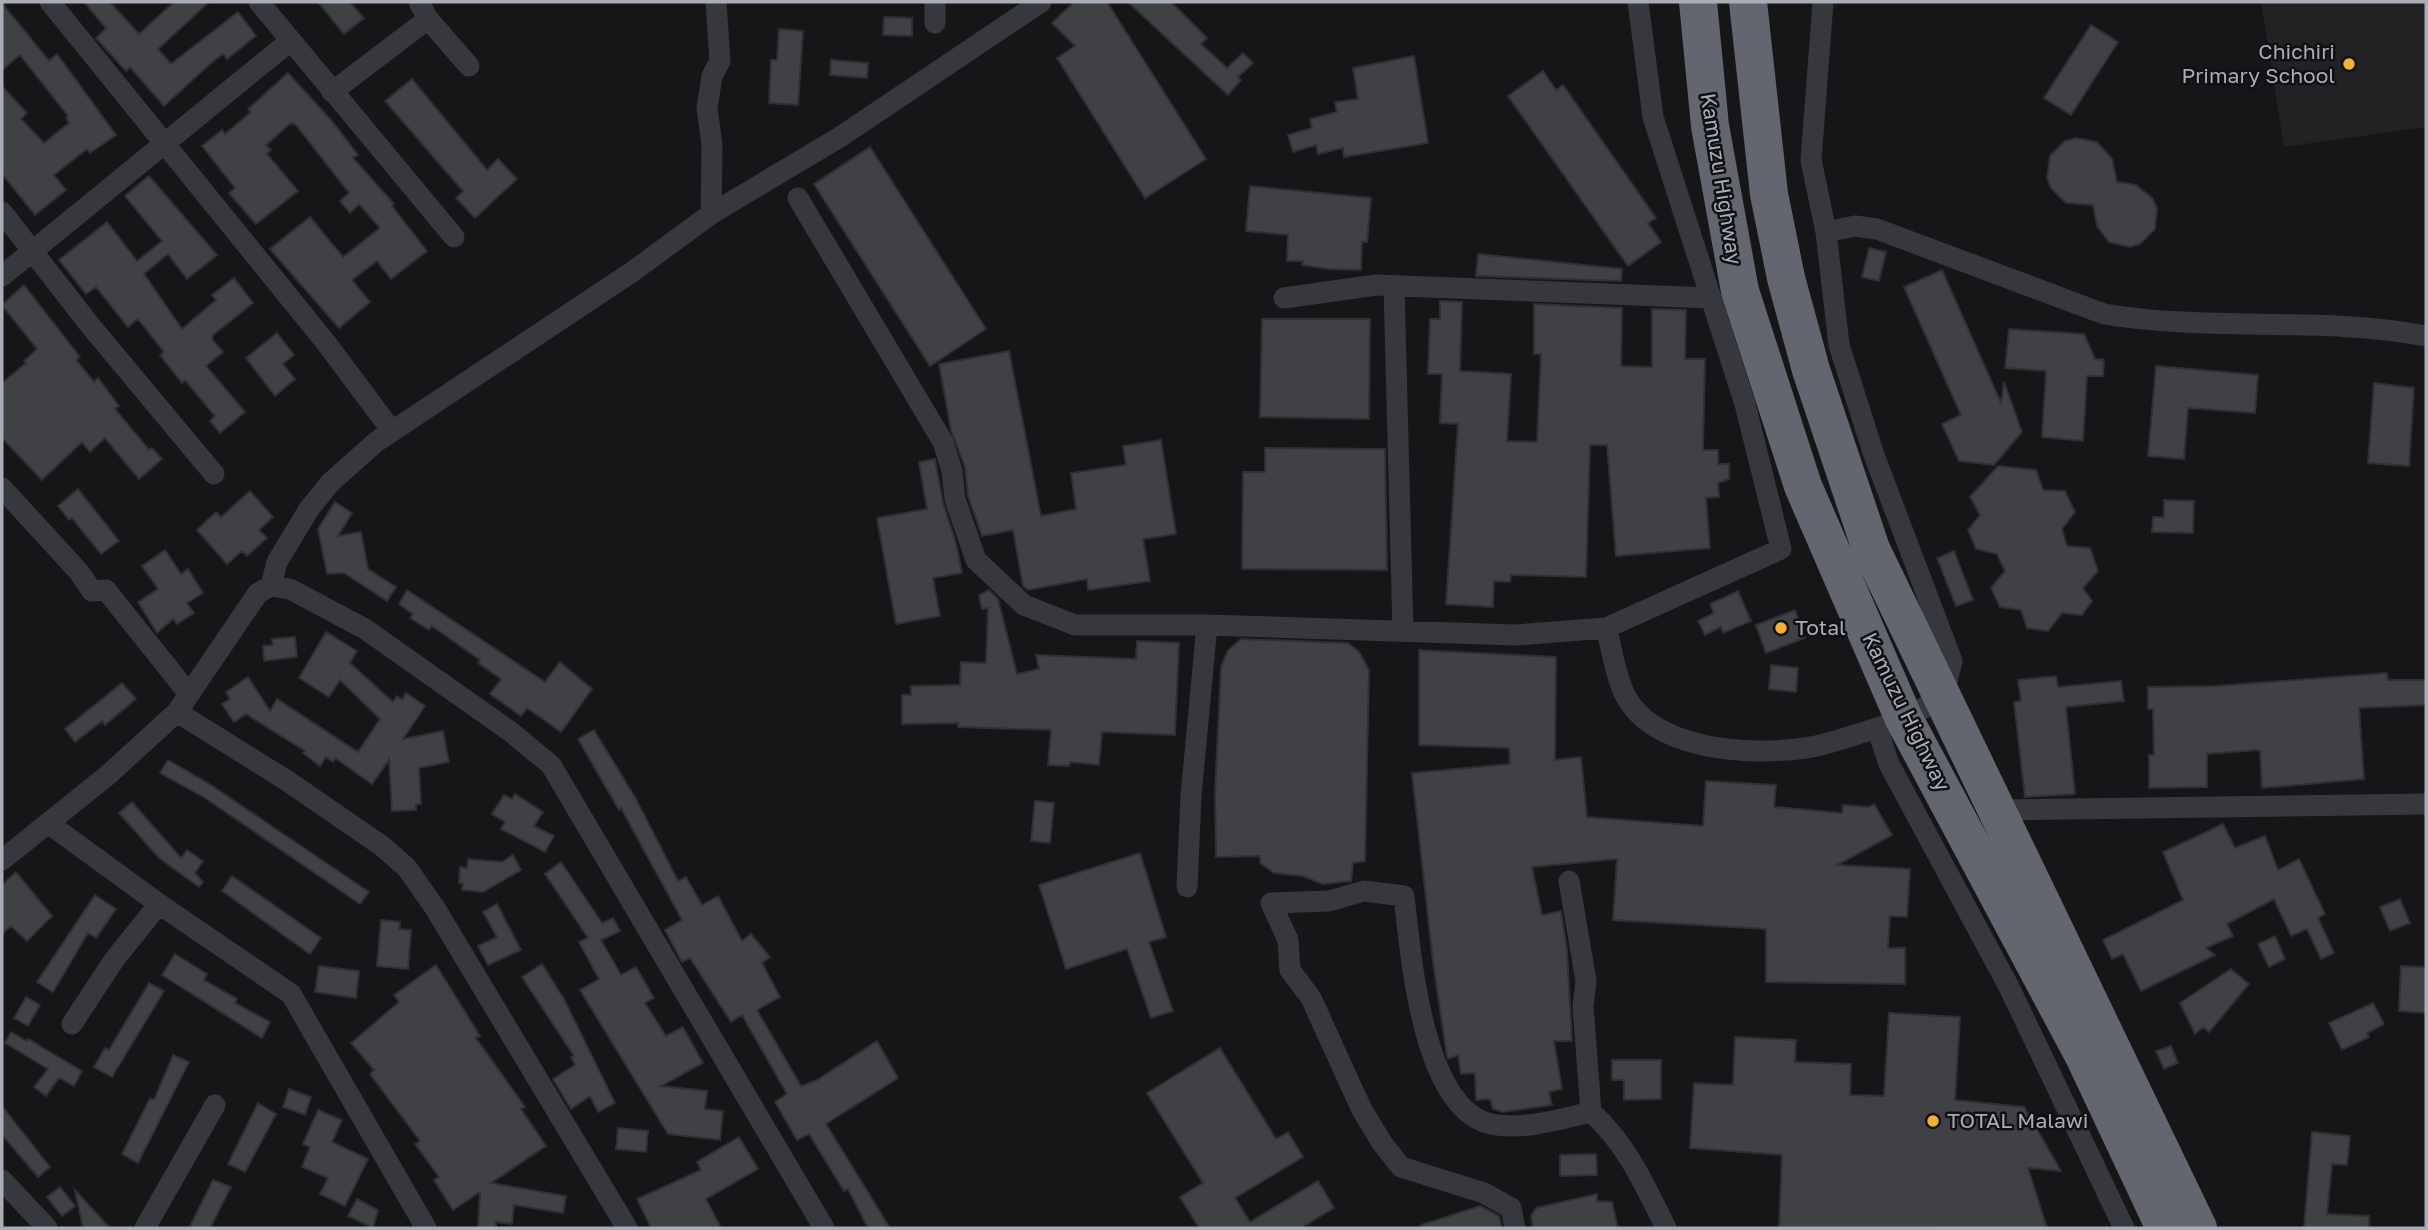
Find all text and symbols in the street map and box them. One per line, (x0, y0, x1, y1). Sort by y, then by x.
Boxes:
place label: Chichiri Primary School (2181, 38, 2335, 88)
marker: Chichiri Primary School (2341, 56, 2357, 72)
street label: Kamuzu Highway (1696, 91, 1748, 267)
place label: Total (1795, 614, 1846, 640)
marker: Total (1773, 620, 1789, 636)
street label: Kamuzu Highway (1857, 628, 1957, 795)
place label: TOTAL Malawi (1947, 1107, 2088, 1133)
marker: TOTAL Malawi (1925, 1113, 1941, 1129)

